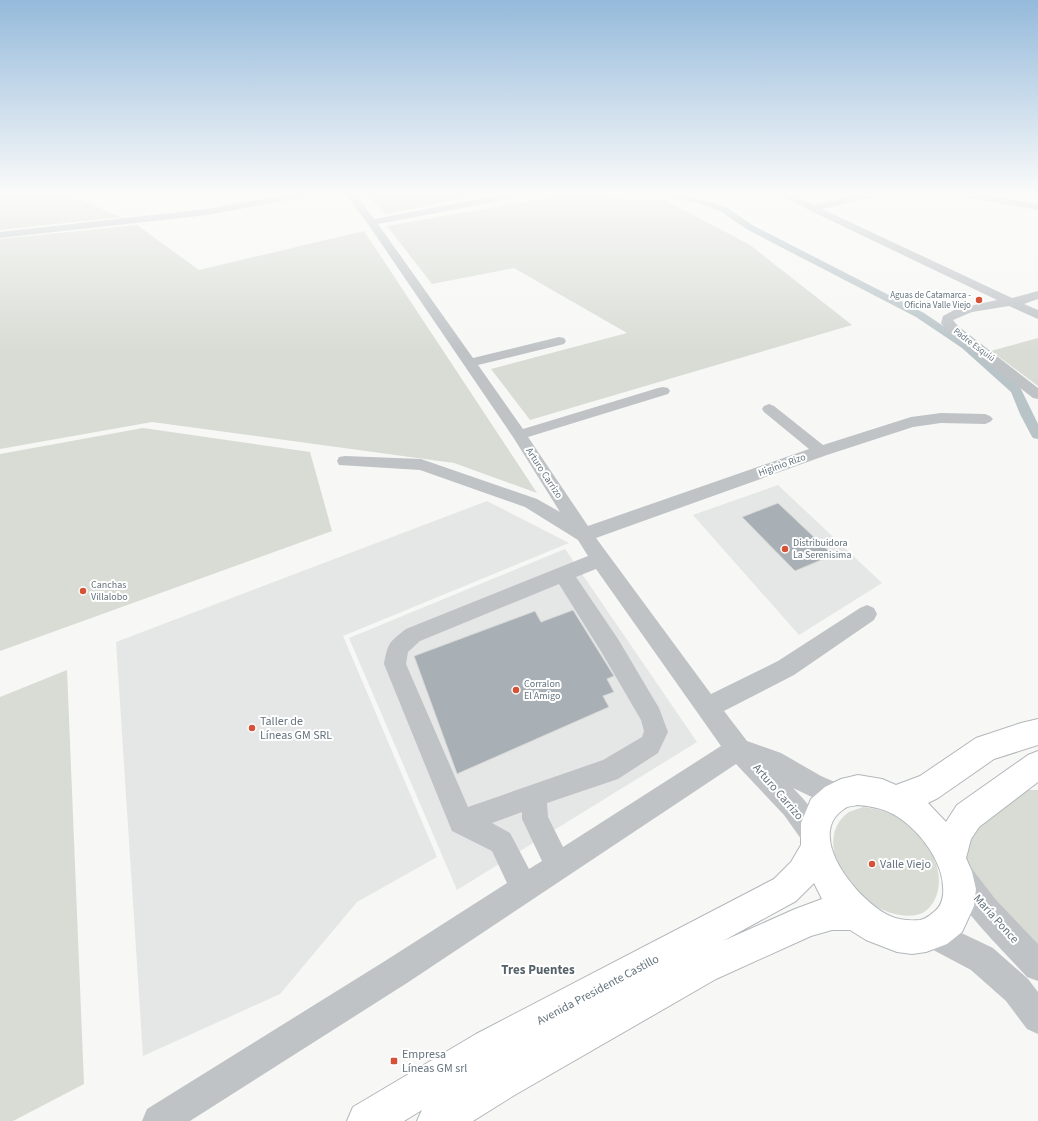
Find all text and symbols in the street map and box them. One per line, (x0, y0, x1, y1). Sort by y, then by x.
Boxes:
place label: Aguas de Catamarca - Oficina Valle Viejo (890, 289, 971, 312)
marker: Aguas de Catamarca - Oficina Valle Viejo (974, 295, 984, 305)
street label: Padre Esquiú (950, 325, 998, 365)
street label: Arturo Carrizo (522, 445, 566, 501)
street label: Higinio Rizo (756, 450, 808, 480)
place label: Distribuidora La Serenisima (793, 536, 851, 562)
marker: Distribuidora La Serenisima (780, 544, 790, 554)
place label: Canchas Villalobo (91, 578, 128, 604)
marker: Canchas Villalobo (78, 586, 88, 596)
place label: Corralon El Amigo (524, 677, 560, 703)
marker: Corralon El Amigo (511, 685, 521, 695)
place label: Taller de Líneas GM SRL (260, 713, 332, 744)
marker: Taller de Líneas GM SRL (247, 723, 257, 733)
street label: Arturo Carrizo (749, 760, 807, 824)
place label: Valle Viejo (880, 856, 931, 873)
marker: Valle Viejo (867, 859, 877, 869)
street label: María Ponce (969, 891, 1023, 947)
street label: Avenida Presidente Castillo (534, 951, 662, 1029)
district label: Tres Puentes (501, 961, 575, 979)
place label: Empresa Líneas GM srl (402, 1046, 467, 1077)
marker: Empresa Líneas GM srl (389, 1056, 399, 1066)

